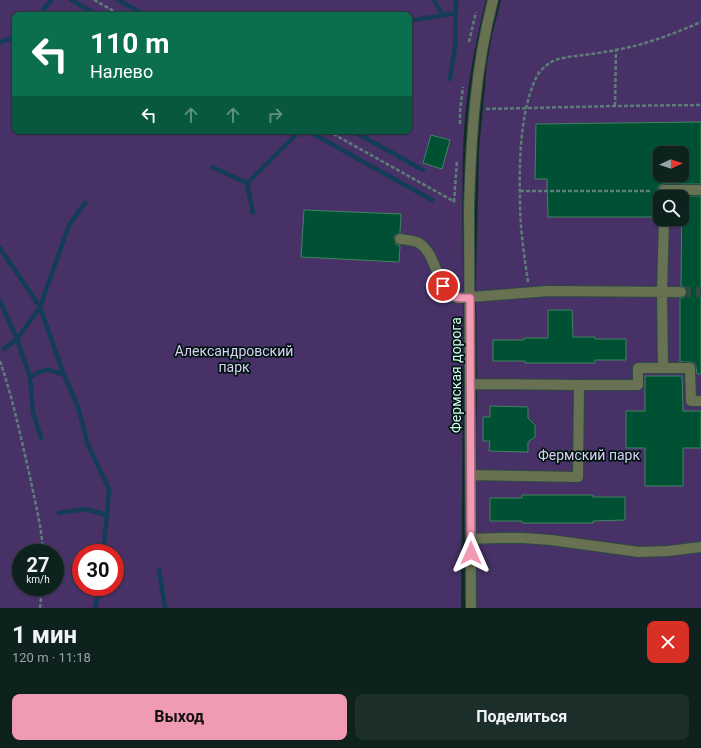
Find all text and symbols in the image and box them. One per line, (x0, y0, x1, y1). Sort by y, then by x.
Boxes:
text: 110 m (90, 27, 169, 60)
icon: left (24, 28, 76, 80)
text: Налево (90, 61, 153, 82)
icon: left (138, 104, 160, 126)
icon: ahead (180, 104, 202, 126)
icon: ahead (222, 104, 244, 126)
icon: right (264, 104, 286, 126)
north arrow (653, 146, 689, 182)
map controls (653, 146, 689, 226)
button: search (653, 190, 689, 226)
pin (426, 269, 460, 303)
icon: arrive (432, 275, 454, 297)
street label: Фермская дорога (448, 317, 464, 433)
park label: Александровский парк (175, 343, 293, 375)
park label: Фермский парк (538, 447, 640, 463)
position arrow (450, 532, 492, 574)
speed limit sign: 30 (72, 544, 124, 596)
text: 27 (27, 553, 49, 577)
text: km/h (26, 574, 50, 585)
text: 1 мин (12, 621, 77, 649)
button: close (647, 621, 689, 663)
text: 120 m · 11:18 (12, 650, 91, 665)
button: Выход (12, 694, 347, 740)
button: Поделиться (355, 694, 689, 740)

